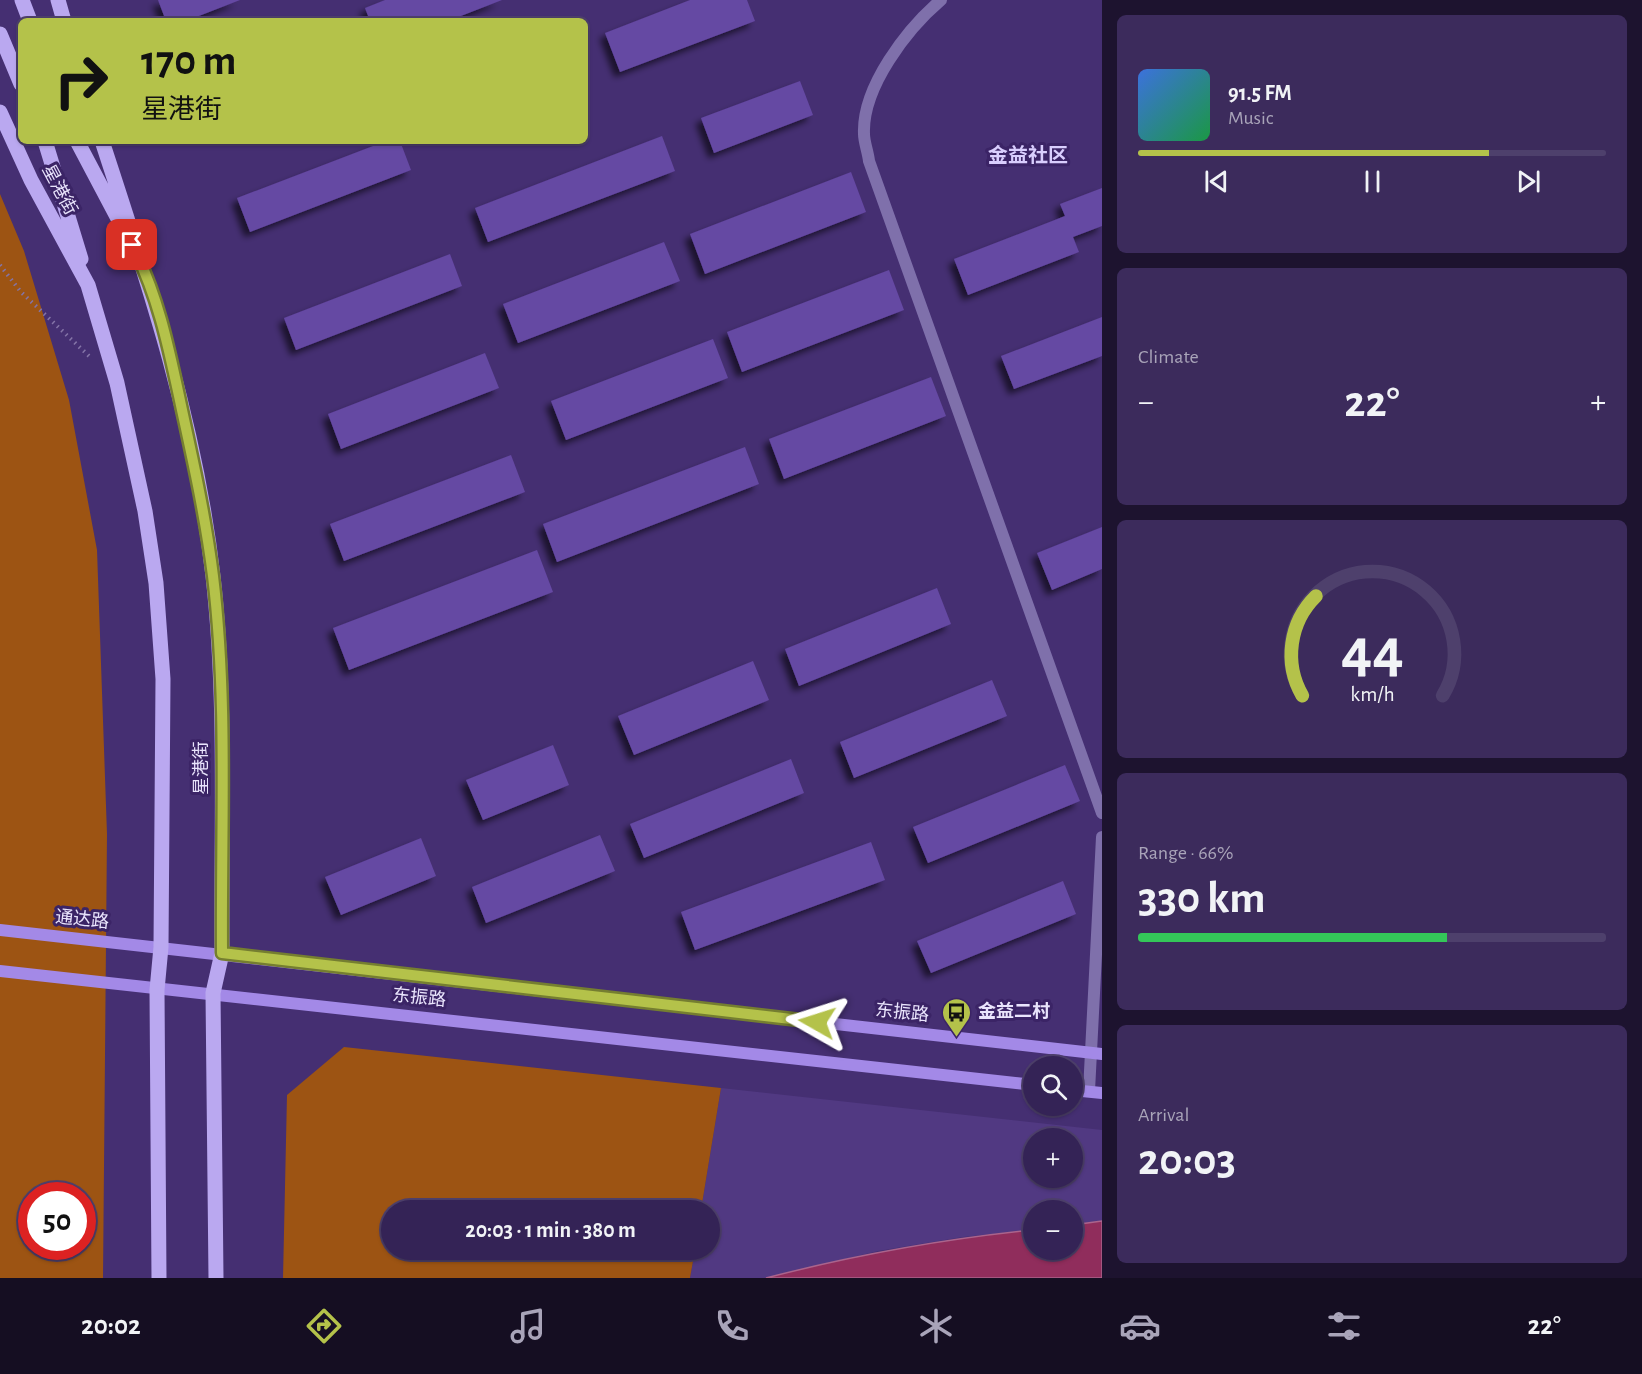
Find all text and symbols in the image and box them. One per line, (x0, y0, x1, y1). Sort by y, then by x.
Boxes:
text: 170 m (141, 40, 236, 82)
icon: right (42, 42, 120, 120)
text: 91.5 FM (1228, 82, 1292, 104)
text: 星港街 (141, 96, 222, 123)
text: Music (1228, 108, 1274, 128)
district label: 金益社区 (988, 144, 1068, 166)
street label: 星港街 (38, 161, 81, 218)
icon: previous (1200, 165, 1233, 198)
icon: pause (1356, 165, 1389, 198)
icon: next (1512, 165, 1545, 198)
pin (106, 219, 157, 270)
icon: arrive (115, 228, 148, 261)
text: Climate (1138, 347, 1199, 367)
text: 22° (1344, 380, 1400, 425)
text: − (1138, 386, 1154, 419)
text: + (1590, 386, 1606, 419)
text: 44 (1341, 620, 1403, 682)
text: km/h (1350, 684, 1394, 705)
street label: 星港街 (191, 741, 211, 795)
text: Range · 66% (1138, 843, 1233, 863)
text: 330 km (1138, 876, 1266, 921)
street label: 通达路 (54, 906, 110, 932)
street label: 东振路 (391, 984, 447, 1010)
position arrow (785, 990, 849, 1054)
bus stop icon: 金益二村 (941, 996, 973, 1038)
street label: 东振路 (874, 999, 930, 1025)
place label: 金益二村 (978, 1001, 1050, 1021)
map controls (1023, 1056, 1083, 1260)
button: search (1023, 1056, 1083, 1116)
text: Arrival (1138, 1105, 1189, 1125)
button: + (1023, 1128, 1083, 1188)
text: 20:03 (1138, 1138, 1236, 1183)
speed limit sign: 50 (18, 1182, 96, 1260)
button: − (1023, 1200, 1083, 1260)
text: 20:03 · 1 min · 380 m (465, 1219, 636, 1241)
icon: directions (303, 1305, 345, 1347)
icon: music (507, 1305, 549, 1347)
icon: phone (711, 1305, 753, 1347)
icon: climate (915, 1305, 957, 1347)
icon: car (1119, 1305, 1161, 1347)
icon: filters (1323, 1305, 1365, 1347)
text: 20:02 (81, 1312, 141, 1339)
text: 22° (1528, 1312, 1561, 1339)

